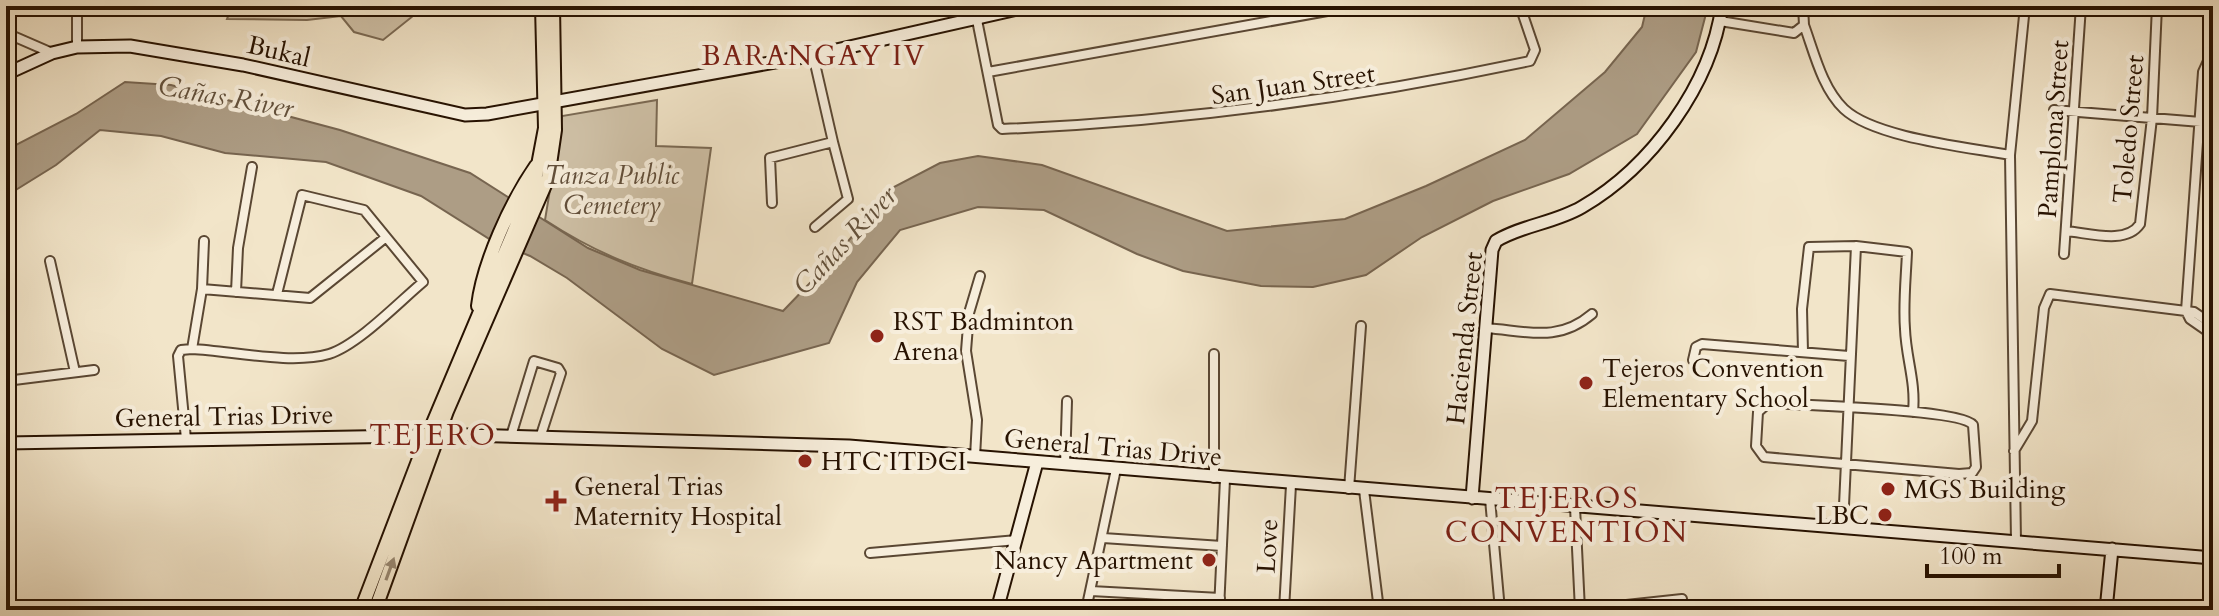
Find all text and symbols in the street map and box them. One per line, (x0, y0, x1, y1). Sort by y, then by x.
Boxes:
street label: Bukal (244, 27, 314, 76)
district label: BARANGAY IV (702, 37, 926, 75)
street label: Pamplona Street (2030, 39, 2077, 219)
street label: Toledo Street (2105, 53, 2152, 205)
street label: San Juan Street (1209, 56, 1377, 113)
water label: Cañas River (155, 66, 297, 128)
park label: Tanza Public Cemetery (545, 158, 680, 223)
water label: Cañas River (784, 177, 906, 304)
street label: Hacienda Street (1438, 250, 1491, 426)
place label: RST Badminton Arena (893, 304, 1074, 369)
marker: RST Badminton Arena (868, 327, 886, 345)
place label: Tejeros Convention Elementary School (1602, 351, 1824, 416)
marker: Tejeros Convention Elementary School (1577, 374, 1595, 392)
street label: General Trias Drive (114, 397, 334, 436)
district label: TEJERO (369, 415, 497, 456)
street label: General Trias Drive (1002, 421, 1224, 474)
place label: HTC ITDCI (821, 444, 967, 479)
marker: HTC ITDCI (796, 452, 814, 470)
place label: General Trias Maternity Hospital (574, 469, 782, 534)
place label: MGS Building (1904, 472, 2066, 507)
district label: TEJEROS CONVENTION (1445, 478, 1689, 553)
marker: MGS Building (1879, 480, 1897, 498)
marker: General Trias Maternity Hospital (545, 490, 567, 512)
place label: LBC (1816, 498, 1869, 533)
marker: LBC (1876, 506, 1894, 524)
street label: Love (1249, 518, 1286, 574)
scale bar (1927, 528, 2059, 578)
text: 100 m (1939, 540, 2003, 573)
place label: Nancy Apartment (994, 543, 1193, 578)
marker: Nancy Apartment (1200, 551, 1218, 569)
one-way arrow (384, 557, 396, 581)

